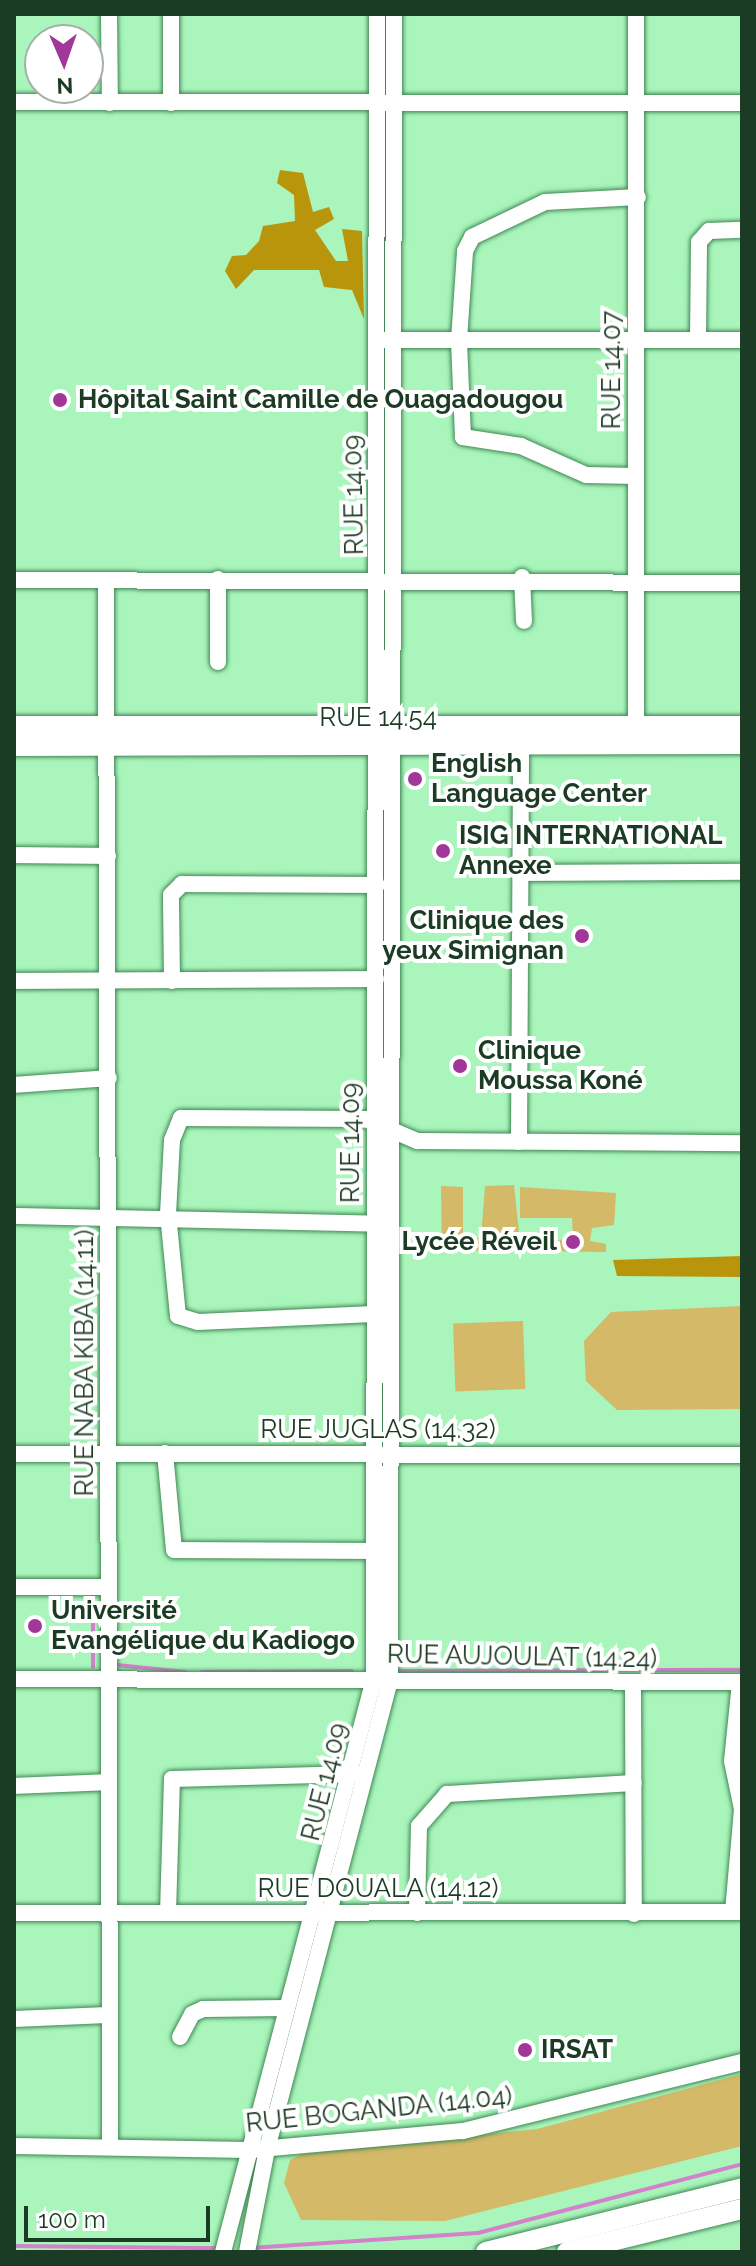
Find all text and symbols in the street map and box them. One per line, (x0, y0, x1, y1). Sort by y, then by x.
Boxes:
north arrow (24, 24, 104, 104)
text: N (56, 73, 74, 99)
street label: RUE 14.07 (596, 311, 628, 429)
place label: Hôpital Saint Camille de Ouagadougou (78, 384, 564, 416)
marker: Hôpital Saint Camille de Ouagadougou (49, 389, 71, 411)
street label: RUE 14.09 (337, 435, 371, 555)
street label: RUE 14.54 (319, 702, 437, 734)
place label: English Language Center (431, 748, 647, 810)
marker: English Language Center (406, 770, 424, 788)
place label: ISIG INTERNATIONAL Annexe (459, 820, 722, 882)
marker: ISIG INTERNATIONAL Annexe (434, 842, 452, 860)
place label: Clinique des yeux Simignan (382, 905, 564, 966)
marker: Clinique des yeux Simignan (571, 925, 593, 947)
place label: Clinique Moussa Koné (478, 1035, 642, 1096)
marker: Clinique Moussa Koné (449, 1055, 471, 1077)
street label: RUE 14.09 (335, 1083, 367, 1203)
place label: Lycée Réveil (401, 1226, 557, 1258)
street label: RUE NABA KIBA (14.11) (69, 1229, 101, 1497)
marker: Lycée Réveil (564, 1233, 582, 1251)
street label: RUE JUGLAS (14.32) (260, 1414, 496, 1446)
place label: Université Evangélique du Kadiogo (51, 1595, 355, 1656)
marker: Université Evangélique du Kadiogo (26, 1617, 44, 1635)
street label: RUE AUJOULAT (14.24) (386, 1639, 658, 1675)
street label: RUE 14.09 (295, 1720, 355, 1844)
street label: RUE DOUALA (14.12) (257, 1873, 499, 1905)
place label: IRSAT (541, 2034, 613, 2066)
marker: IRSAT (516, 2041, 534, 2059)
street label: RUE BOGANDA (14.04) (244, 2080, 514, 2140)
scale bar (28, 2190, 214, 2240)
text: 100 m (38, 2205, 106, 2234)

